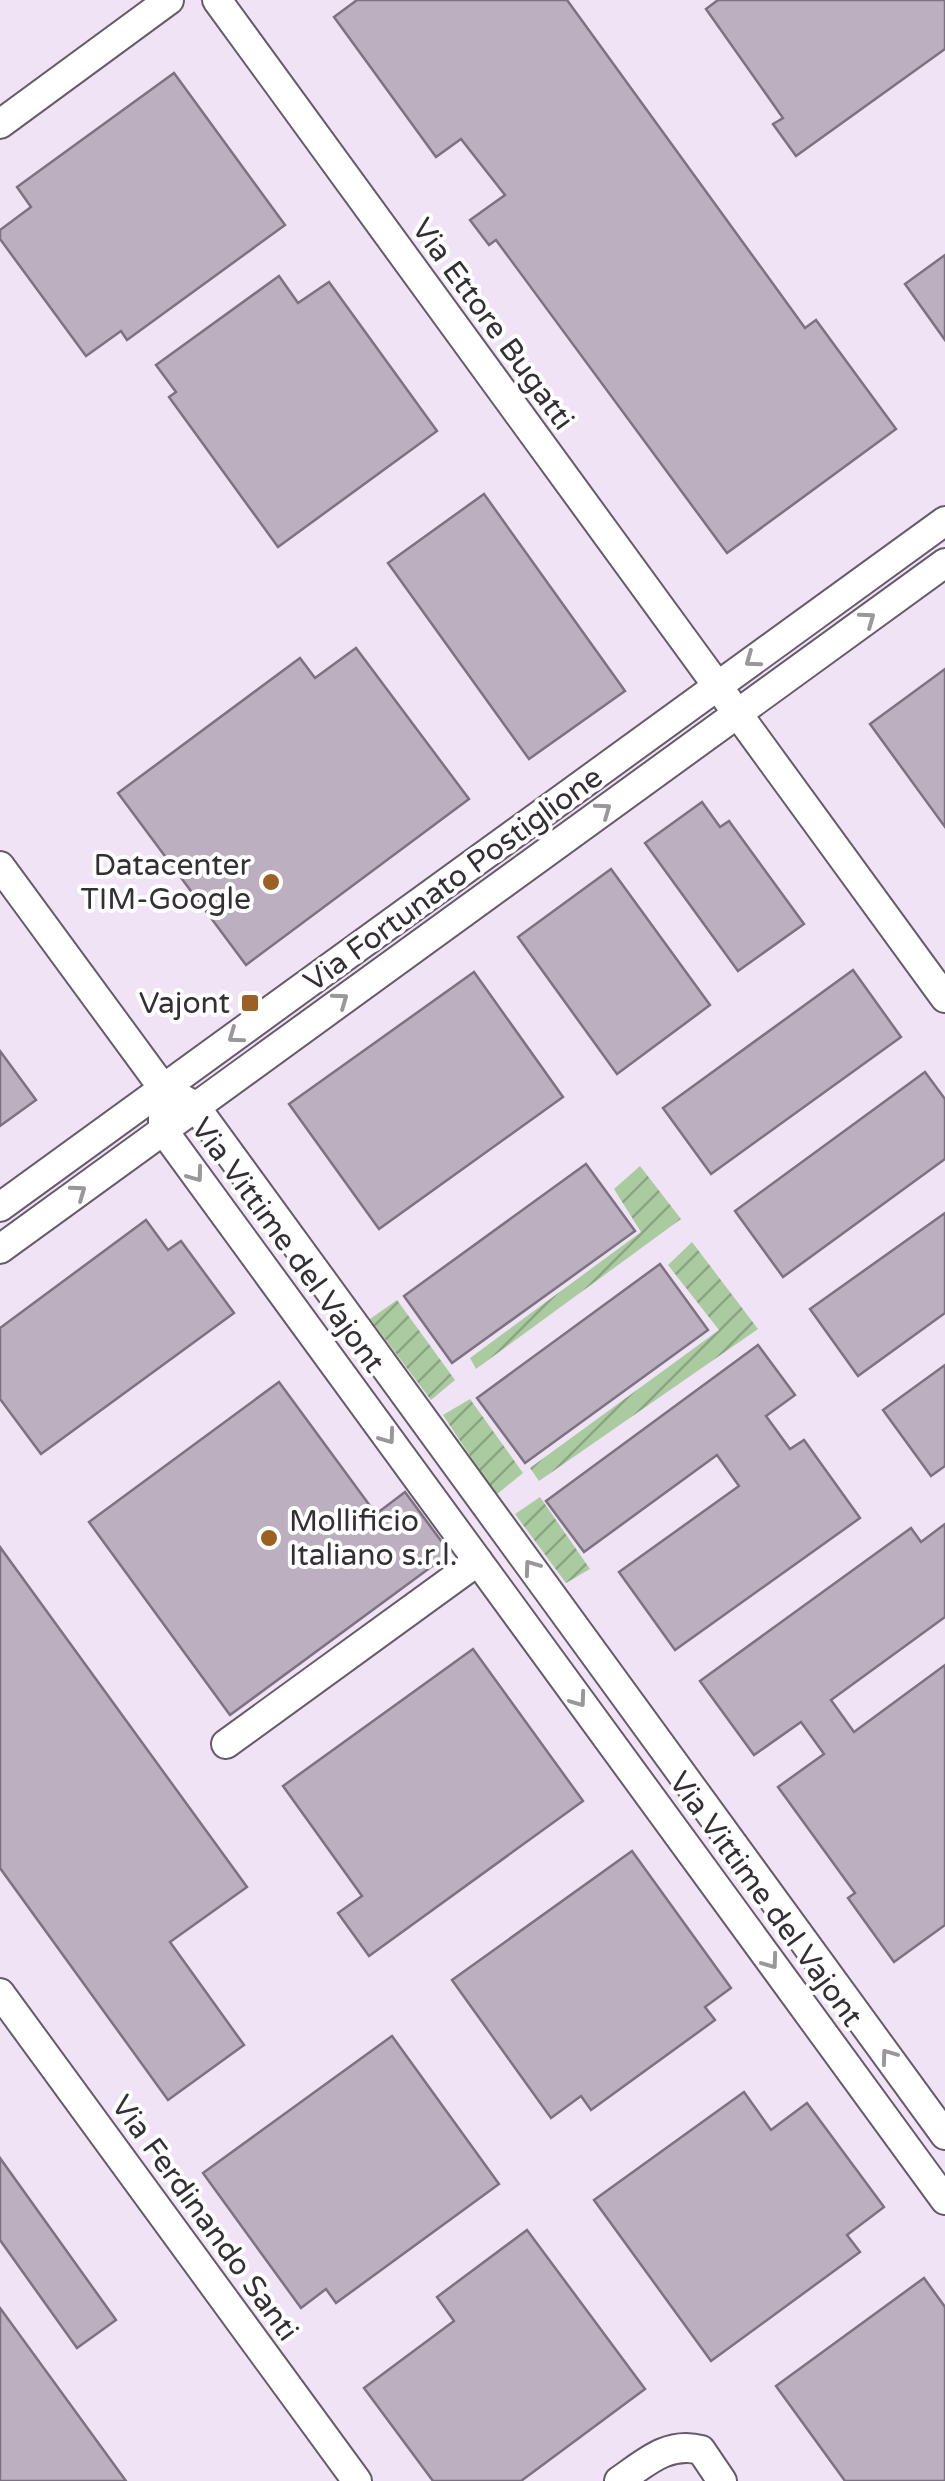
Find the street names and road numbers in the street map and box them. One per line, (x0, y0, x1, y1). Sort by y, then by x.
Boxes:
street label: Via Ettore Bugatti (403, 211, 582, 437)
street label: Via Fortunato Postiglione (297, 759, 610, 1000)
street label: Via Vittime del Vajont (183, 1111, 392, 1380)
street label: Via Vittime del Vajont (661, 1765, 870, 2034)
street label: Via Ferdinando Santi (103, 2088, 306, 2348)

